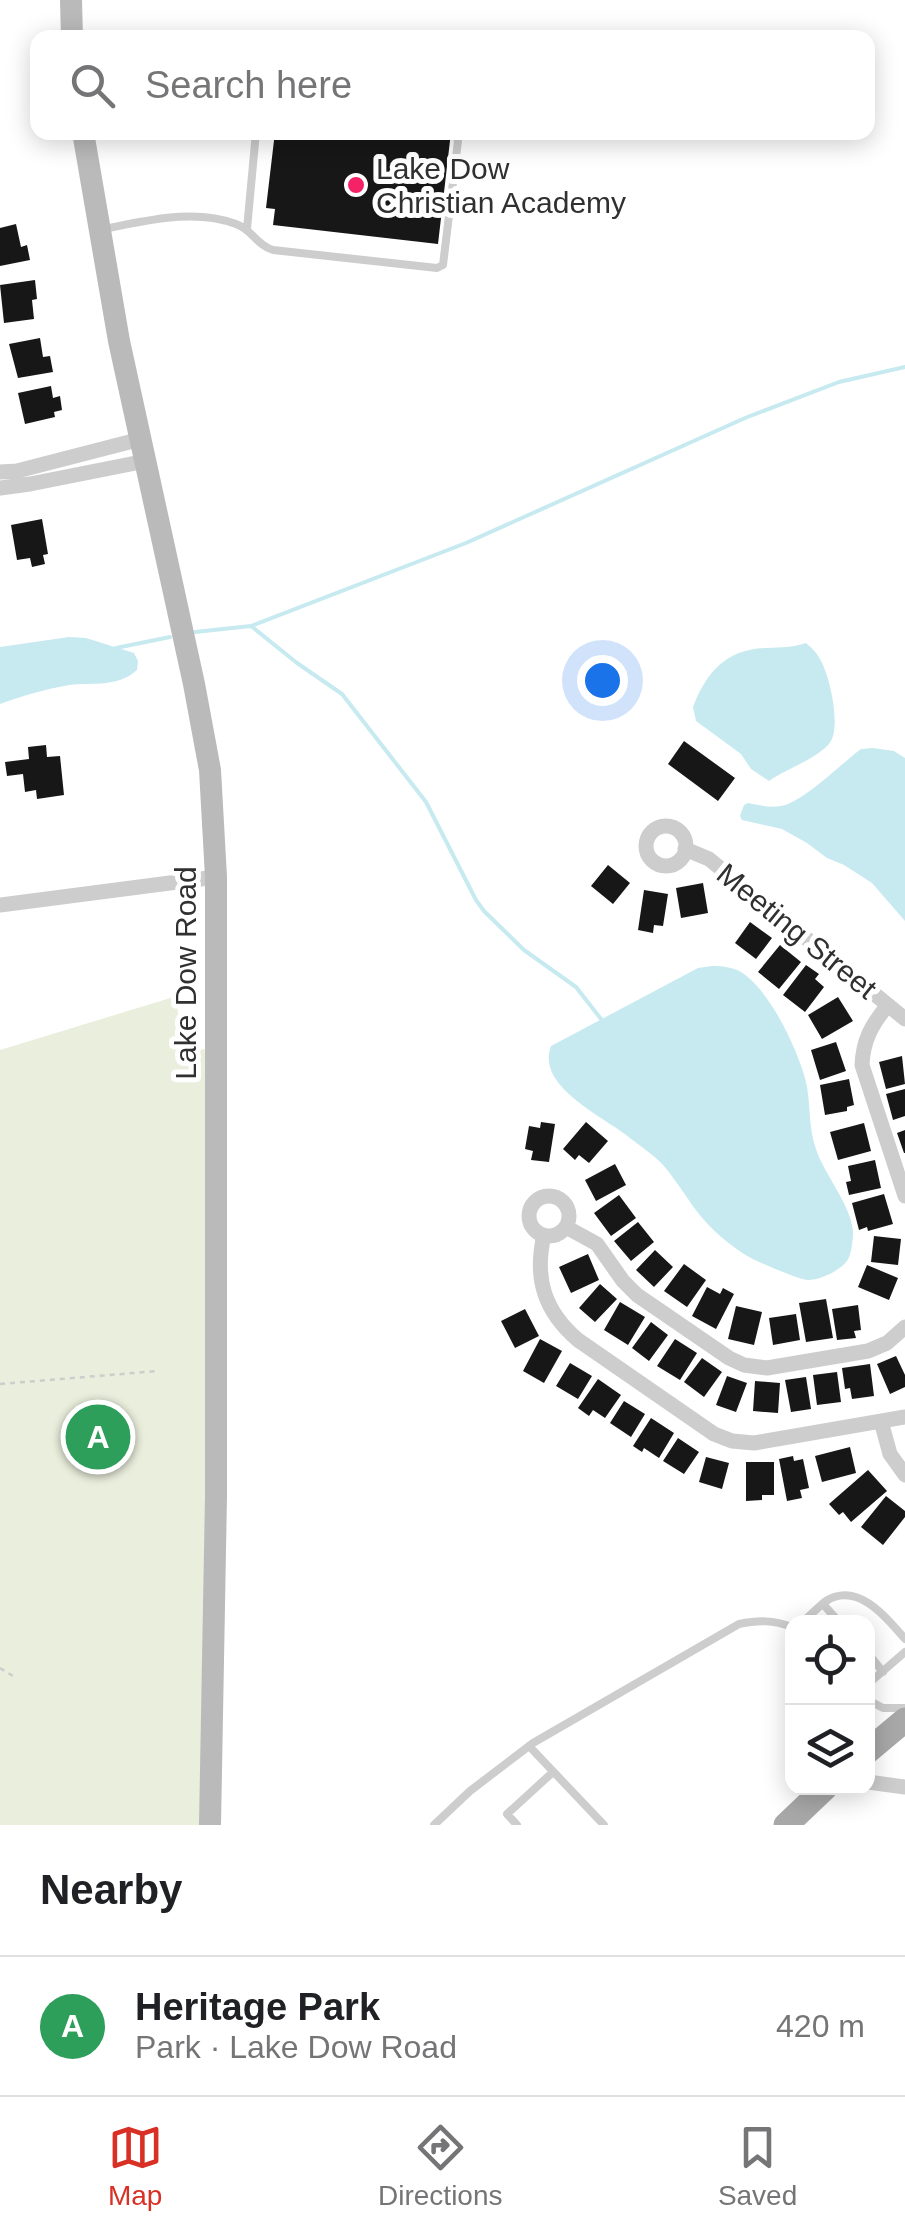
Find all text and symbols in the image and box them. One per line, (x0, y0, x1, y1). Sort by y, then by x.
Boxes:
search box (30, 30, 875, 140)
icon: search (65, 58, 120, 113)
text: Search here (145, 64, 352, 106)
place label: Lake Dow Christian Academy (376, 152, 626, 219)
marker: Lake Dow Christian Academy (345, 174, 367, 196)
your location (577, 655, 628, 706)
street label: Meeting Street (711, 857, 884, 1006)
street label: Lake Dow Road (169, 866, 202, 1080)
pin: A (66, 1400, 130, 1474)
map controls (785, 1615, 875, 1795)
button: locate (785, 1615, 875, 1705)
button: layers (785, 1705, 875, 1795)
text: Nearby (40, 1866, 182, 1913)
text: Heritage Park (135, 1986, 380, 2028)
text: A (61, 2008, 84, 2044)
text: 420 m (776, 2008, 865, 2044)
text: Park · Lake Dow Road (135, 2029, 457, 2065)
tab: Map (108, 2120, 163, 2212)
tab: Directions (378, 2120, 503, 2212)
tab: Saved (718, 2120, 797, 2212)

